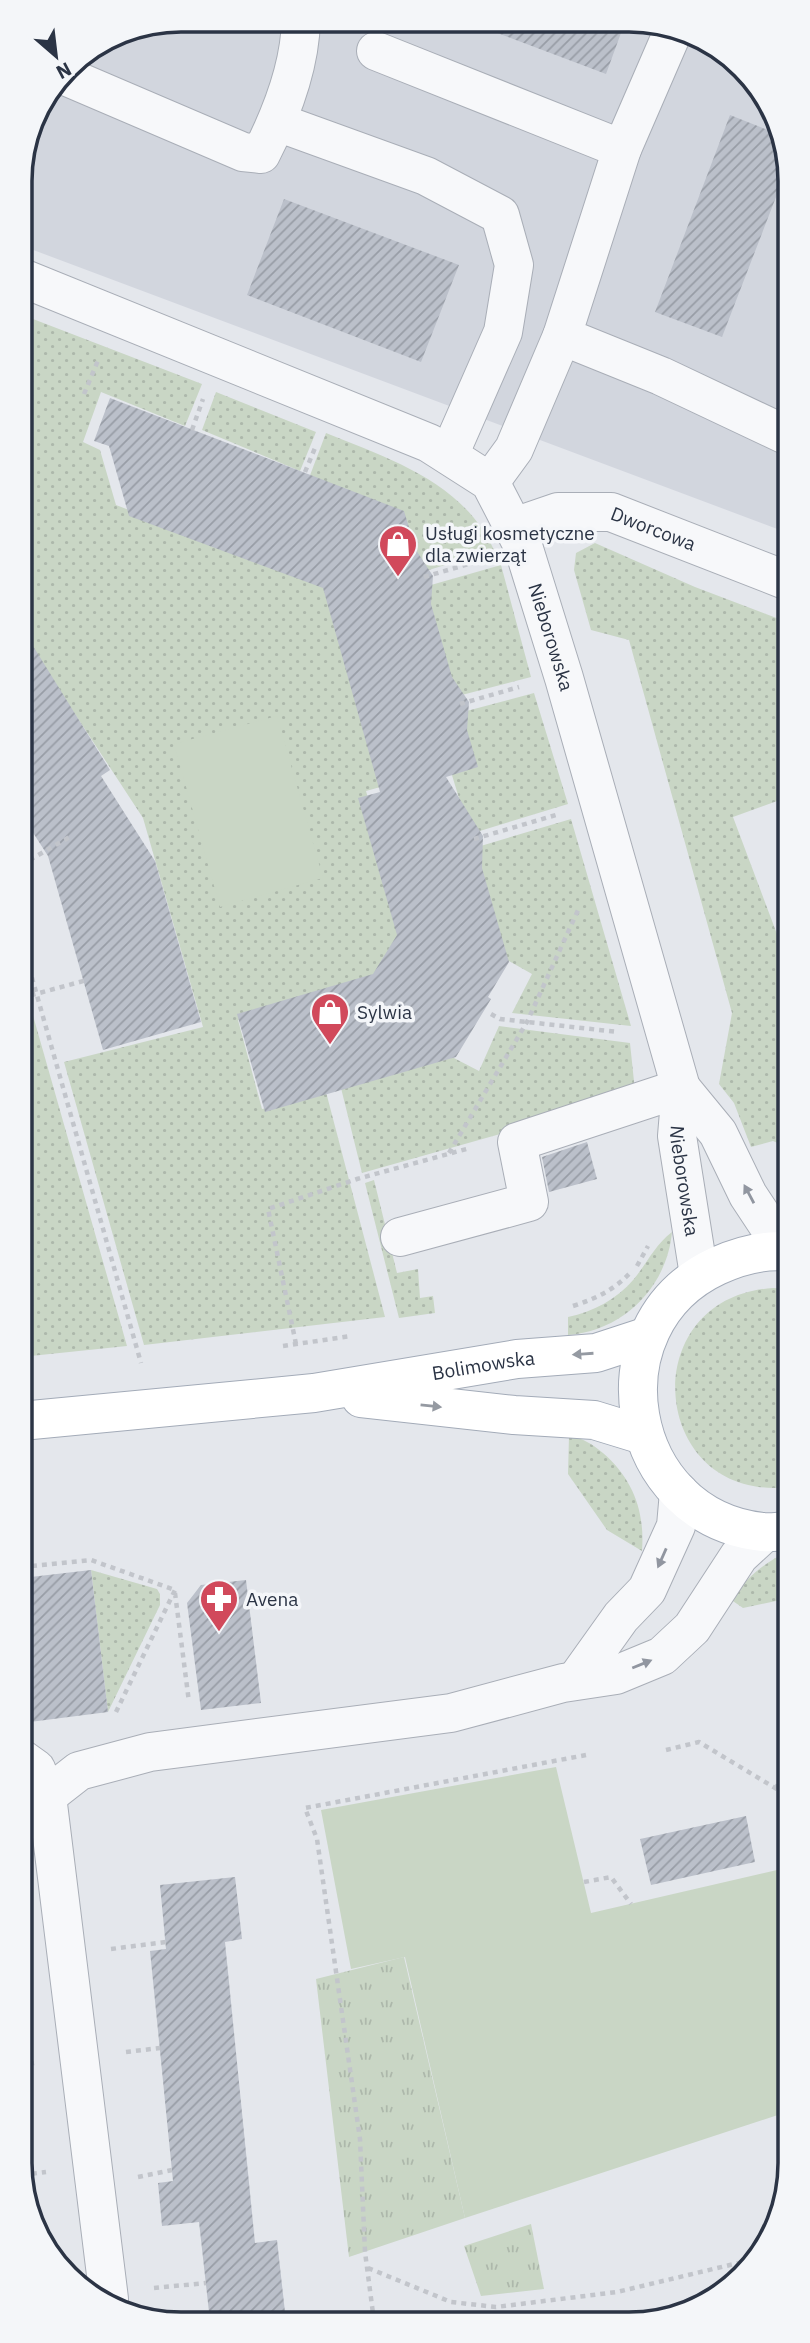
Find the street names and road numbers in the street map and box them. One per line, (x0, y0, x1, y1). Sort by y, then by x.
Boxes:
street label: Dworcowa (607, 501, 699, 556)
street label: Nieborowska (523, 580, 579, 694)
street label: Nieborowska (665, 1125, 705, 1238)
street label: Bolimowska (430, 1346, 536, 1385)

